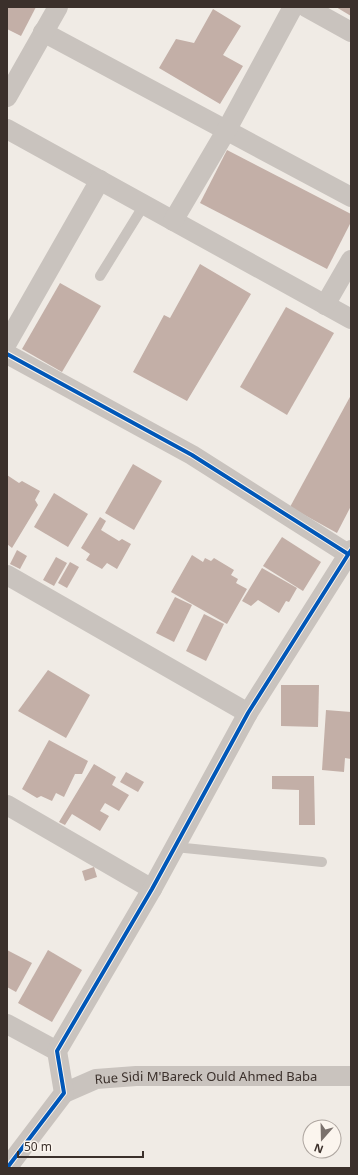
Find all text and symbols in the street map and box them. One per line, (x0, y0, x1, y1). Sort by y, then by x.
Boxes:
street label: Rue Sidi M'Bareck Ould Ahmed Baba (94, 1067, 317, 1088)
north arrow (302, 1119, 342, 1159)
scale bar (18, 1133, 143, 1159)
text: 50 m (24, 1138, 52, 1155)
text: N (312, 1140, 325, 1157)

